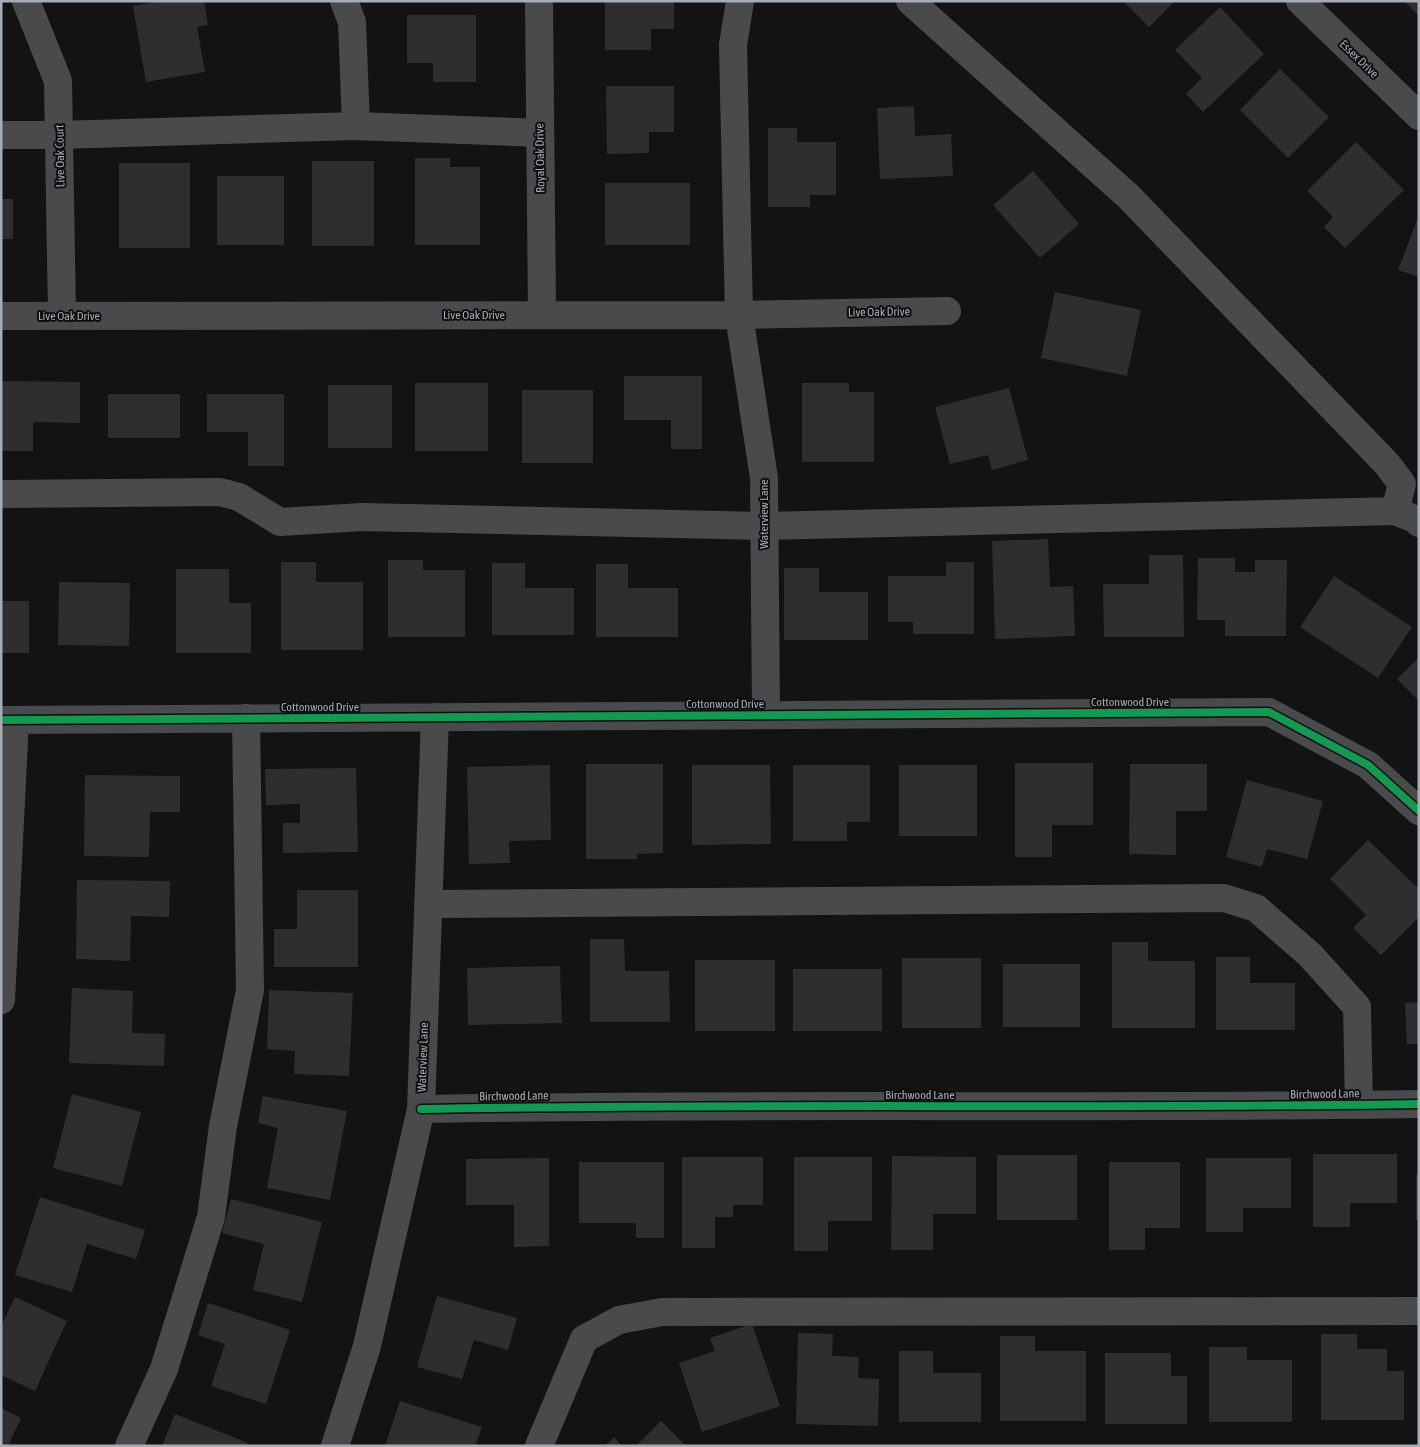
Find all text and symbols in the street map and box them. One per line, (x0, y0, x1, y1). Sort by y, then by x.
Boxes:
street label: Essex Drive (1337, 37, 1381, 81)
street label: Royal Oak Drive (532, 123, 548, 193)
street label: Live Oak Court (52, 124, 68, 187)
street label: Live Oak Drive (848, 304, 910, 320)
street label: Live Oak Drive (443, 308, 505, 322)
street label: Live Oak Drive (38, 309, 100, 323)
street label: Waterview Lane (757, 479, 771, 549)
street label: Cottonwood Drive (1091, 695, 1169, 709)
street label: Cottonwood Drive (686, 697, 764, 711)
street label: Cottonwood Drive (281, 700, 359, 714)
street label: Waterview Lane (415, 1022, 431, 1092)
street label: Birchwood Lane (1290, 1086, 1360, 1102)
street label: Birchwood Lane (479, 1088, 549, 1104)
street label: Birchwood Lane (885, 1088, 955, 1102)

